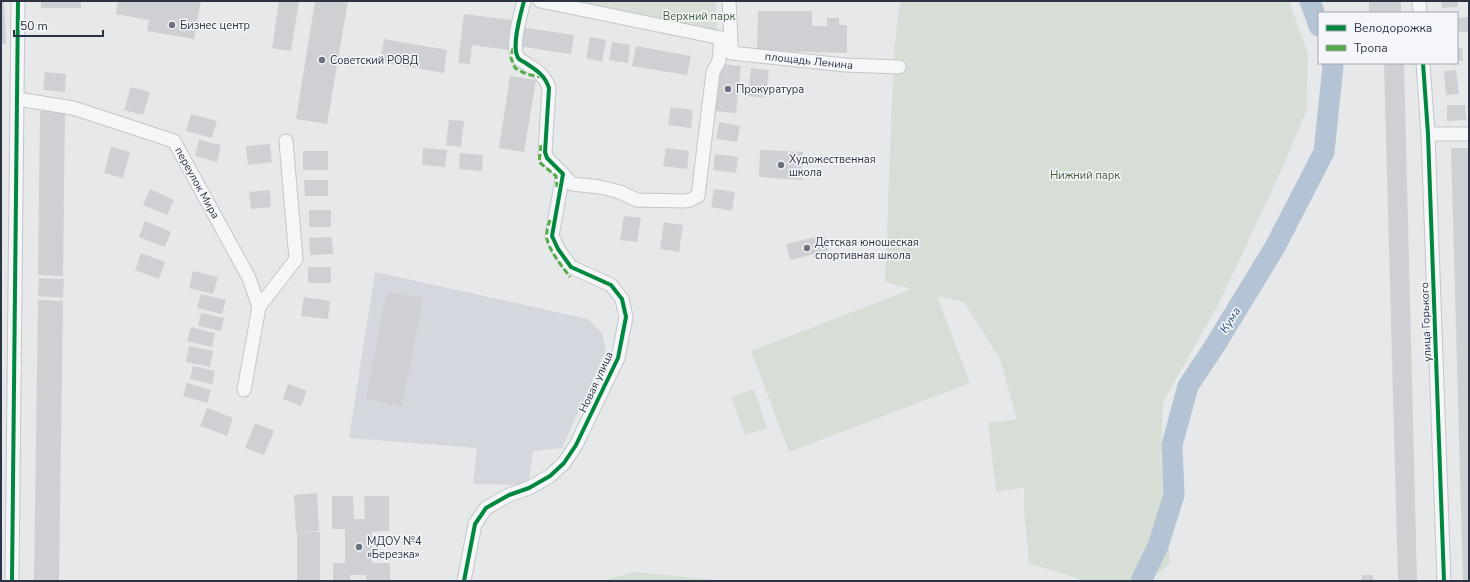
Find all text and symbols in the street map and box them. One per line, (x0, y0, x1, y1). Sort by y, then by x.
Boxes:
park label: Верхний парк (663, 9, 735, 24)
scale bar (14, 12, 103, 38)
legend (1318, 12, 1458, 64)
text: 50 m (20, 18, 48, 34)
place label: Бизнес центр (180, 18, 250, 33)
marker: Бизнес центр (167, 20, 177, 30)
text: Велодорожка (1354, 20, 1432, 36)
text: Тропа (1354, 40, 1388, 56)
street label: площадь Ленина (764, 49, 854, 73)
place label: Советский РОВД (330, 53, 419, 68)
marker: Советский РОВД (317, 55, 327, 65)
place label: Прокуратура (736, 82, 804, 97)
marker: Прокуратура (723, 84, 733, 94)
street label: переулок Мира (171, 145, 223, 222)
place label: Художественная школа (789, 152, 876, 180)
marker: Художественная школа (776, 160, 786, 170)
park label: Нижний парк (1050, 168, 1120, 183)
place label: Детская юношеская спортивная школа (815, 235, 919, 263)
marker: Детская юношеская спортивная школа (802, 243, 812, 253)
street label: улица Горького (1417, 282, 1435, 362)
water label: Кума (1216, 304, 1244, 336)
street label: Новая улица (575, 349, 617, 415)
place label: МДОУ №4 «Березка» (367, 534, 422, 562)
marker: МДОУ №4 «Березка» (354, 542, 364, 552)

